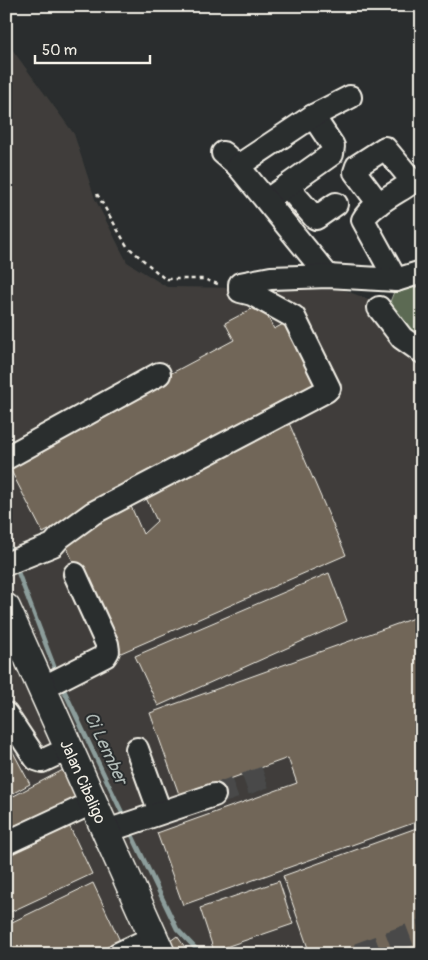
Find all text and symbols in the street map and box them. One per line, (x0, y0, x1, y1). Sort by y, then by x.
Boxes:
scale bar (35, 32, 150, 64)
text: 50 m (42, 41, 77, 60)
water label: Ci Lember (79, 708, 133, 790)
street label: Jalan Cibaligo (55, 737, 110, 827)

